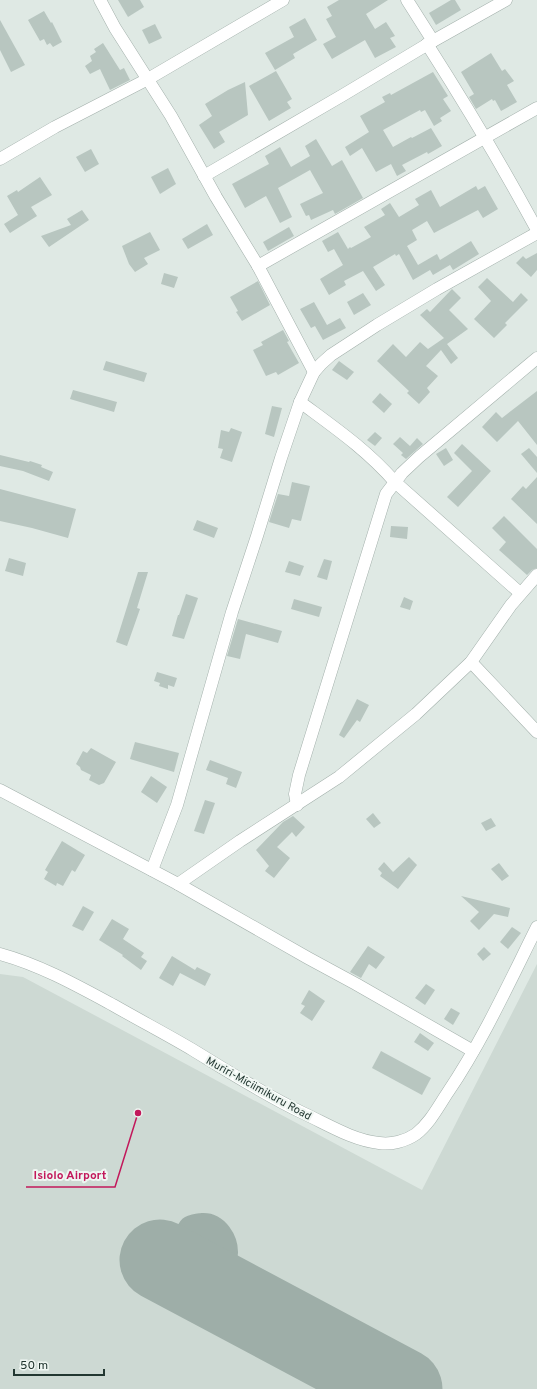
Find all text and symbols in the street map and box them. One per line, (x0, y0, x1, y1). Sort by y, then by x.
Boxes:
street label: Muriri-Miciimikuru Road (203, 1054, 314, 1124)
callout: Isiolo Airport (26, 1163, 115, 1187)
text: Isiolo Airport (34, 1168, 107, 1184)
scale bar (14, 1351, 104, 1377)
text: 50 m (20, 1358, 48, 1374)

